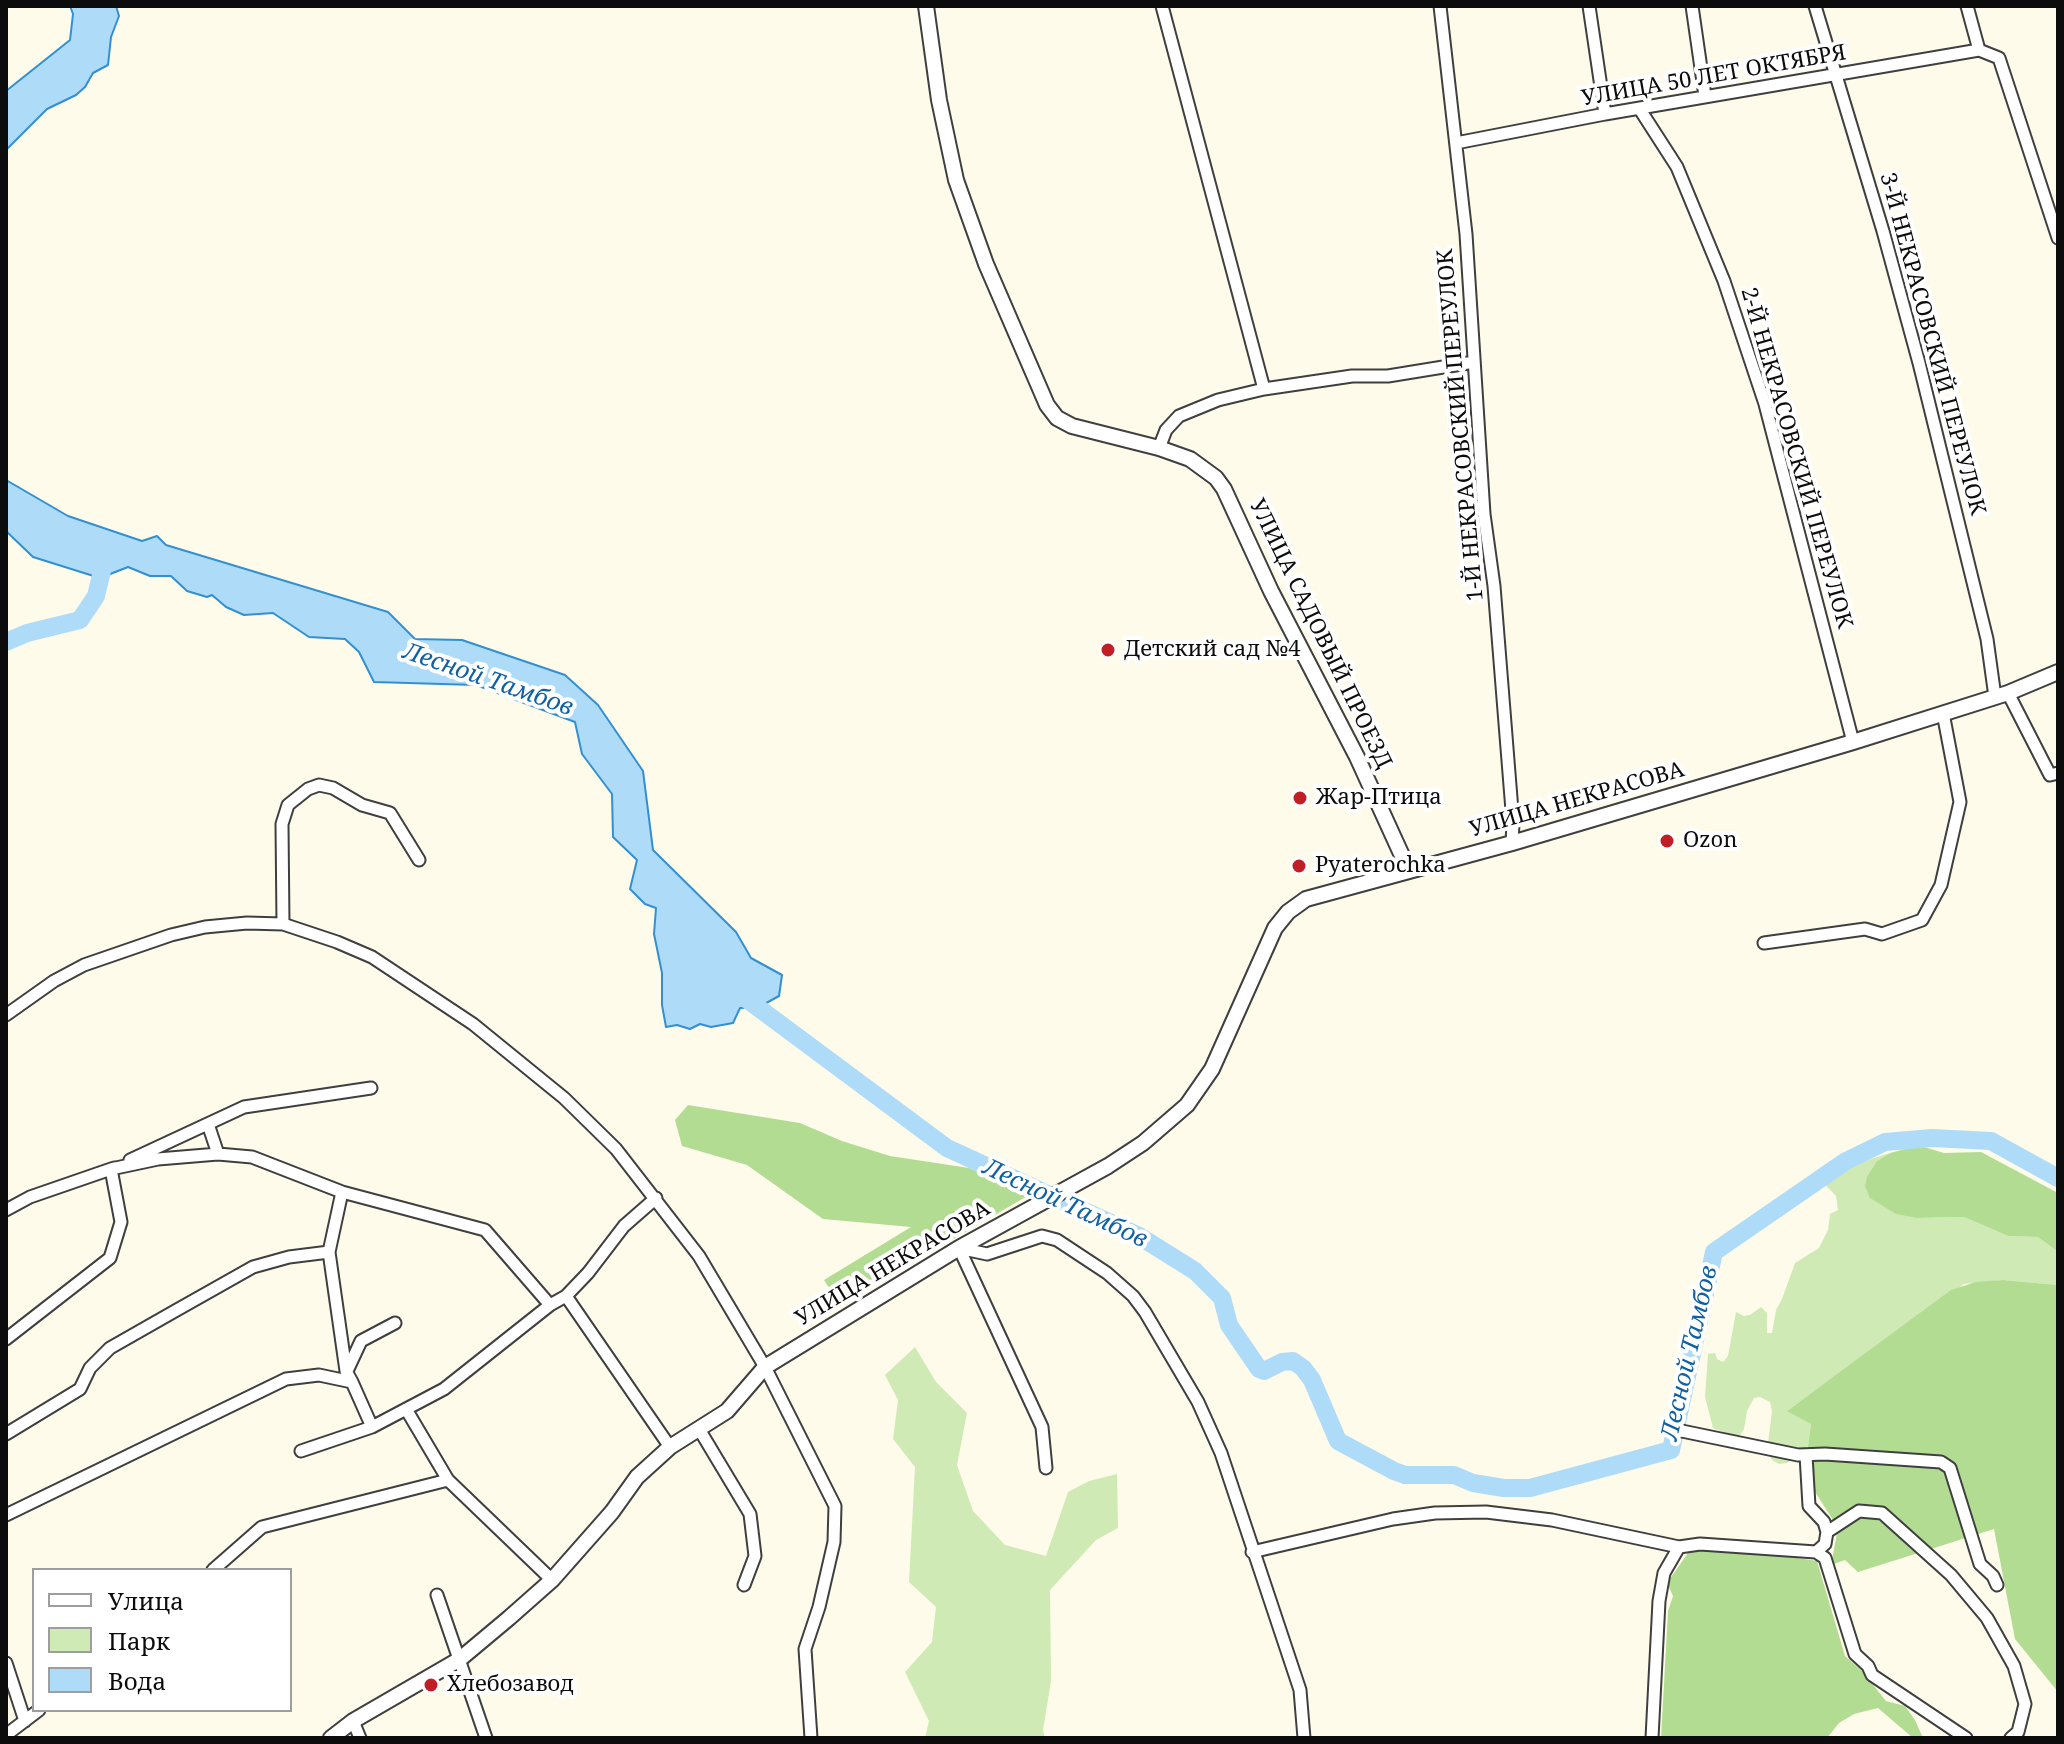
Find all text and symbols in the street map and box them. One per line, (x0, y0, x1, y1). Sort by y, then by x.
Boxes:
street label: УЛИЦА 50 ЛЕТ ОКТЯБРЯ (1580, 40, 1848, 112)
street label: 3-Й НЕКРАСОВСКИЙ ПЕРЕУЛОК (1874, 170, 1990, 518)
street label: 1-Й НЕКРАСОВСКИЙ ПЕРЕУЛОК (1432, 248, 1490, 602)
street label: 2-Й НЕКРАСОВСКИЙ ПЕРЕУЛОК (1735, 285, 1857, 631)
street label: УЛИЦА САДОВЫЙ ПРОЕЗД (1243, 495, 1397, 773)
water label: Лесной Тамбов (399, 637, 577, 723)
place label: Детский сад №4 (1124, 637, 1301, 663)
marker: Детский сад №4 (1099, 641, 1117, 659)
street label: УЛИЦА НЕКРАСОВА (1467, 757, 1687, 843)
place label: Жар-Птица (1316, 785, 1442, 811)
marker: Жар-Птица (1291, 789, 1309, 807)
place label: Ozon (1683, 828, 1737, 854)
marker: Ozon (1658, 832, 1676, 850)
place label: Pyaterochka (1315, 853, 1446, 879)
marker: Pyaterochka (1290, 857, 1308, 875)
water label: Лесной Тамбов (978, 1153, 1152, 1255)
street label: УЛИЦА НЕКРАСОВА (791, 1195, 995, 1333)
water label: Лесной Тамбов (1656, 1263, 1724, 1443)
legend (32, 1568, 292, 1712)
text: Улица (108, 1584, 184, 1617)
text: Парк (108, 1624, 170, 1657)
text: Вода (108, 1664, 166, 1697)
place label: Хлебозавод (447, 1672, 574, 1698)
marker: Хлебозавод (422, 1676, 440, 1694)

